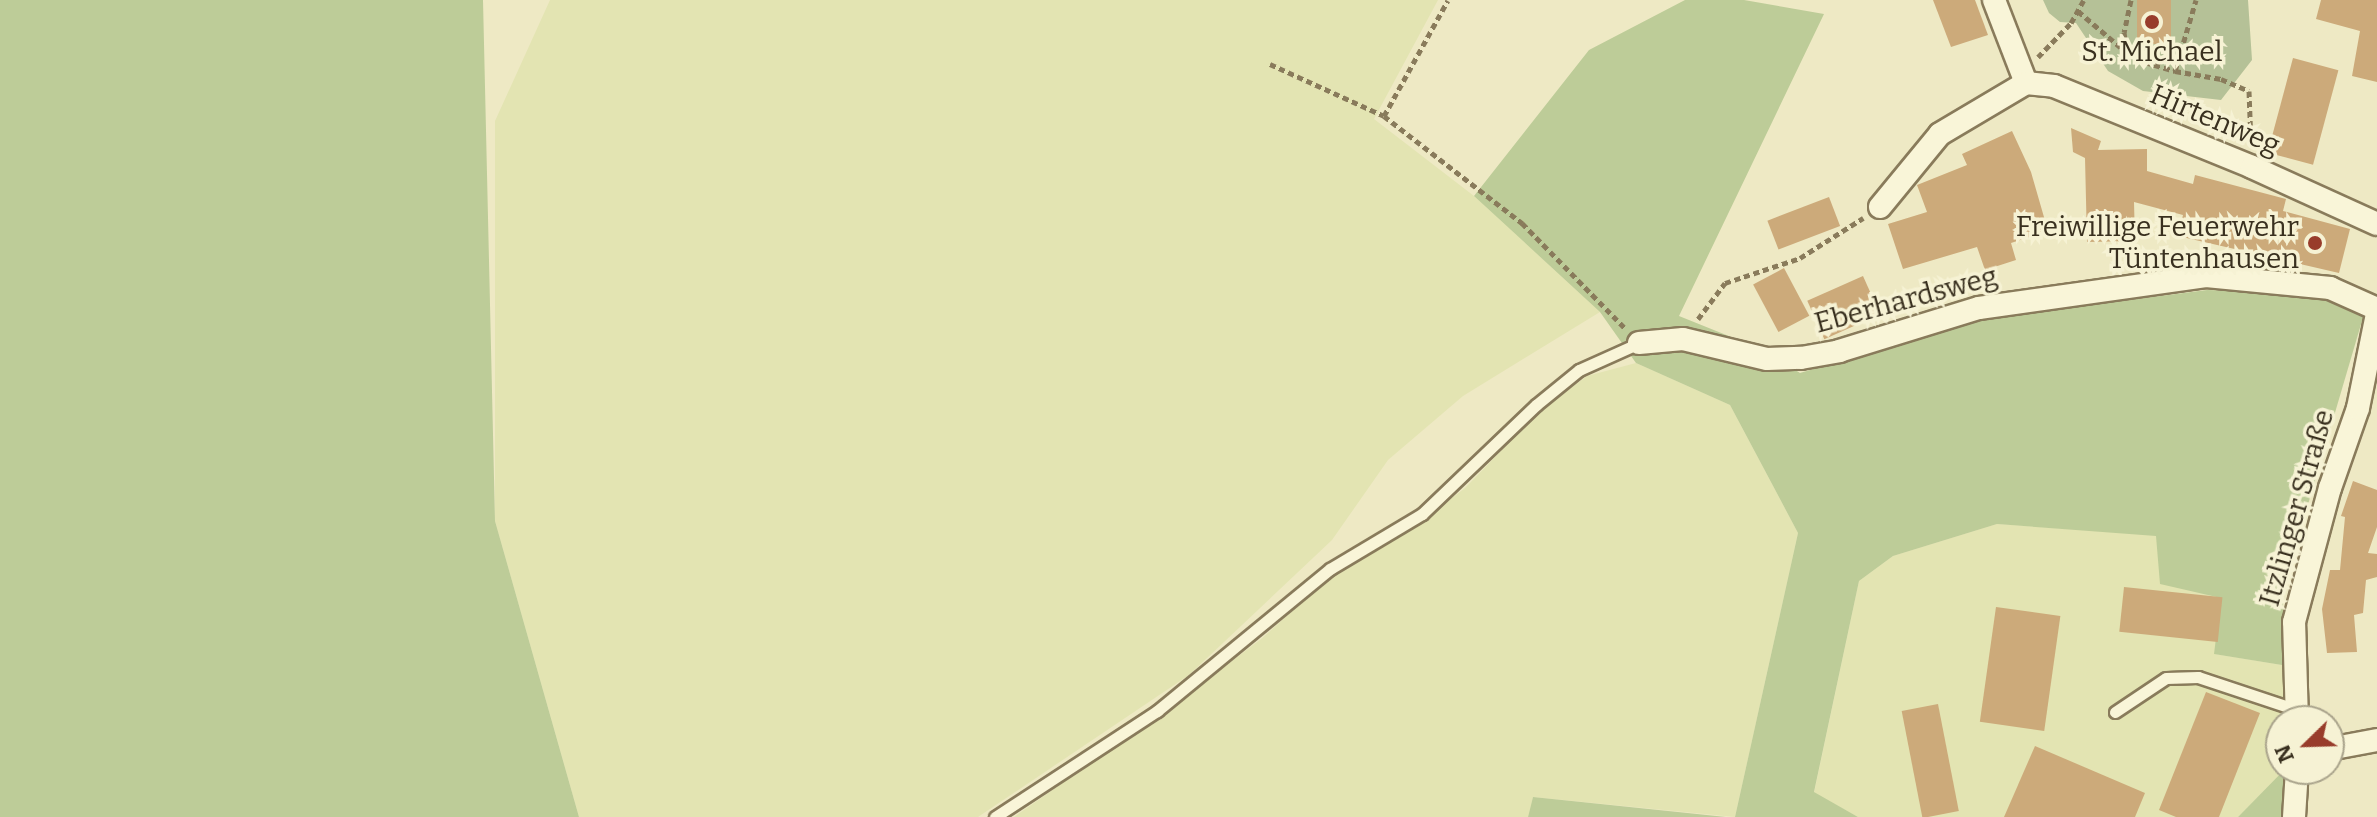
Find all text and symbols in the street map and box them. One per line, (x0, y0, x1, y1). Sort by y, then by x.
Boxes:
marker: St. Michael (2143, 13, 2161, 31)
place label: St. Michael (2081, 35, 2223, 69)
street label: Hirtenweg (2145, 78, 2285, 162)
place label: Freiwillige Feuerwehr Tüntenhausen (2016, 210, 2299, 276)
marker: Freiwillige Feuerwehr Tüntenhausen (2306, 234, 2324, 252)
street label: Eberhardsweg (1811, 259, 2001, 341)
street label: Itzlinger Straße (2253, 406, 2341, 610)
north arrow (2265, 705, 2345, 785)
text: N (2269, 741, 2300, 767)

